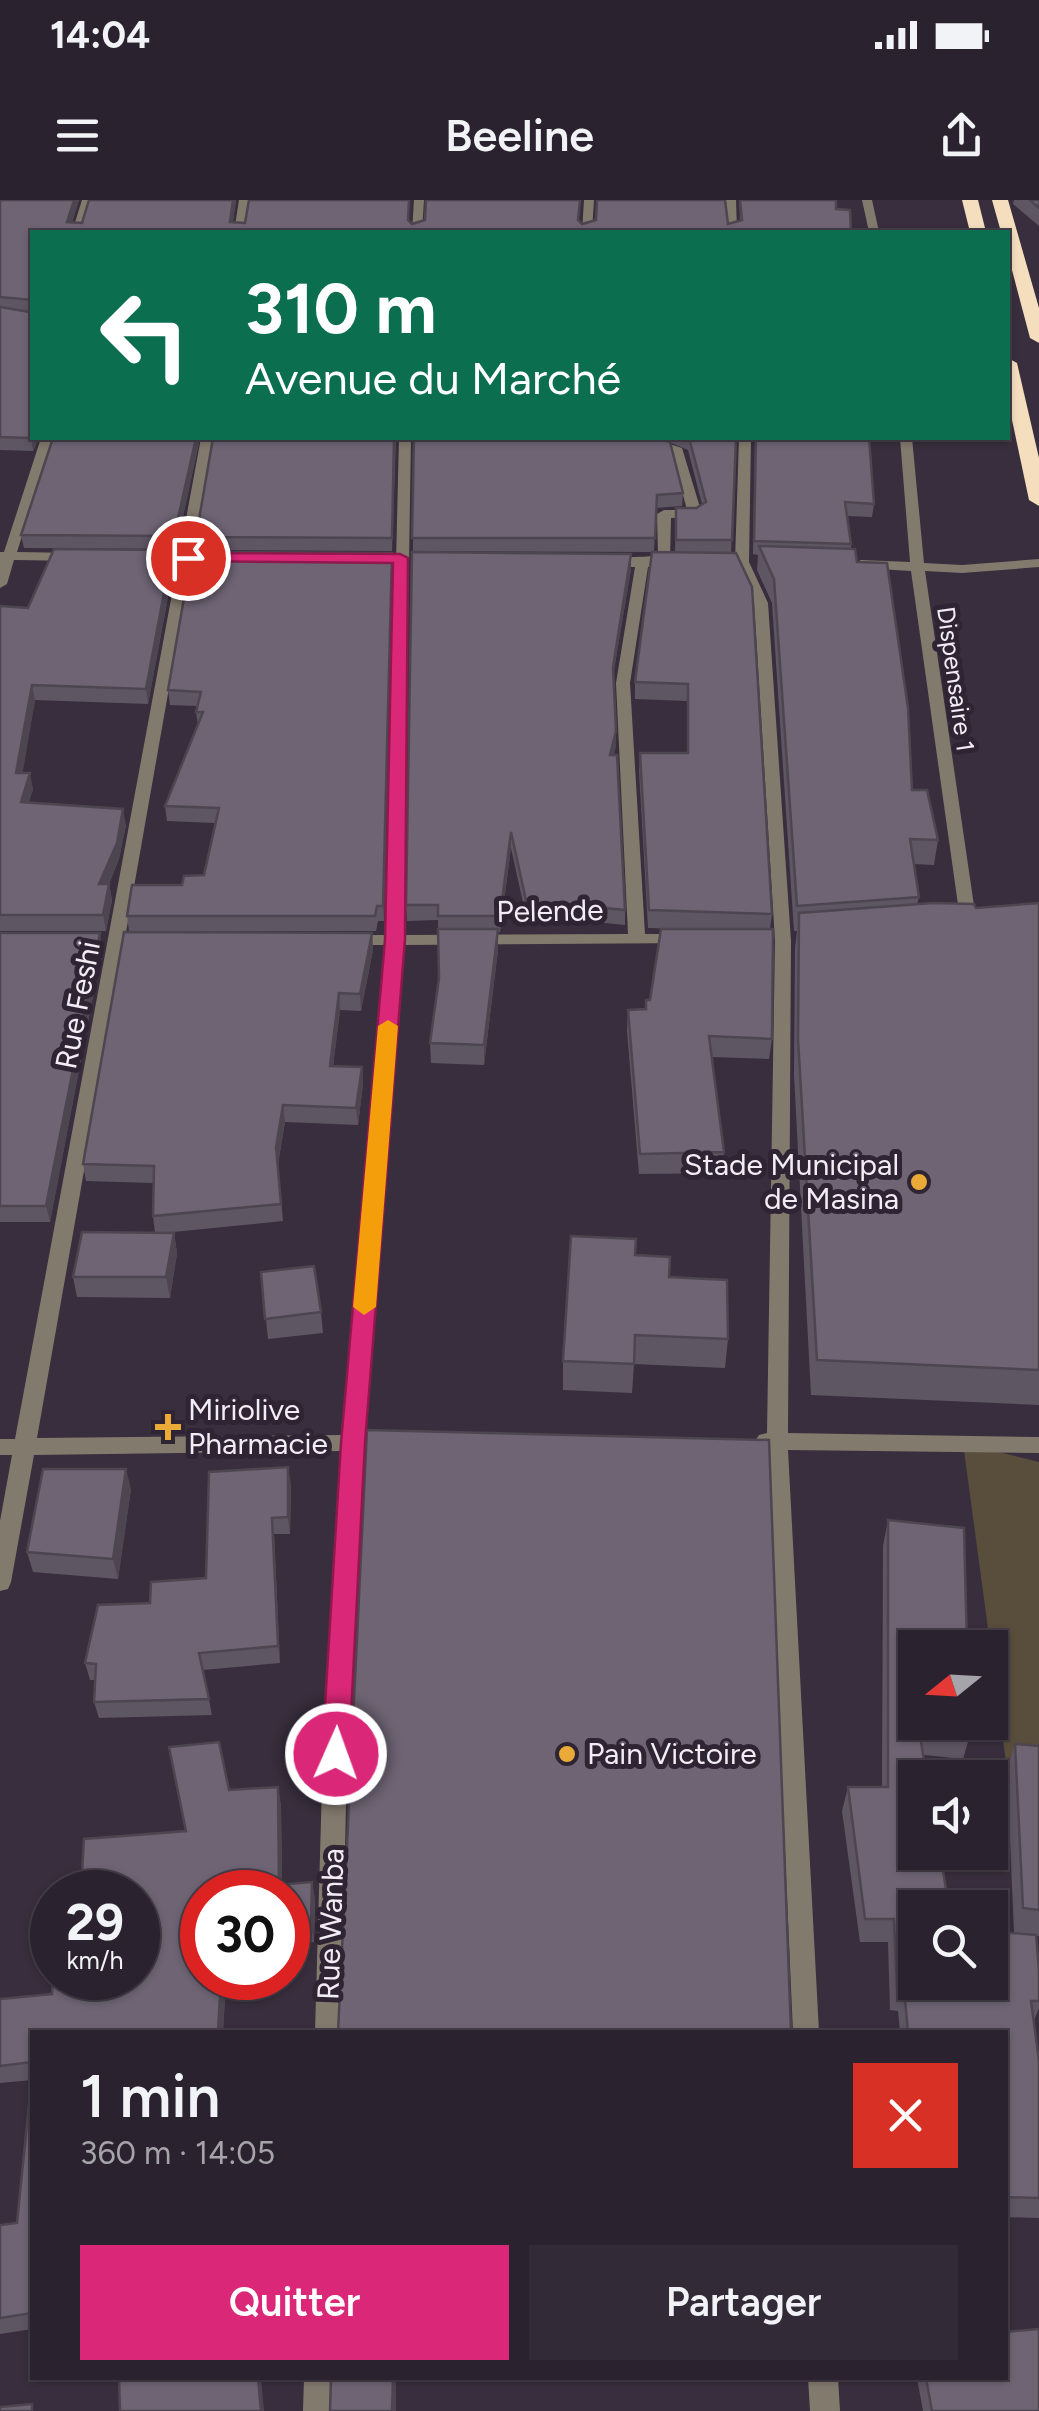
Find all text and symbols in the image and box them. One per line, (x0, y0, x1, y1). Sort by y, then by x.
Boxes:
text: 14:04 (50, 12, 150, 58)
icon: menu (50, 108, 105, 163)
text: Beeline (445, 108, 594, 162)
icon: share (934, 108, 989, 163)
text: 310 m (245, 266, 437, 351)
icon: left (80, 270, 210, 400)
text: Avenue du Marché (245, 351, 621, 405)
pin (146, 516, 231, 601)
icon: arrive (161, 531, 216, 586)
street label: Dispensaire 1 (931, 605, 981, 753)
street label: Pelende (496, 891, 604, 930)
street label: Rue Feshi (47, 938, 108, 1072)
place label: Stade Municipal de Masina (684, 1146, 899, 1217)
marker: Stade Municipal de Masina (908, 1171, 930, 1193)
place label: Miriolive Pharmacie (188, 1391, 328, 1462)
marker: Miriolive Pharmacie (157, 1416, 179, 1438)
north arrow (898, 1630, 1008, 1740)
map controls (898, 1630, 1008, 2000)
position arrow (284, 1702, 388, 1806)
place label: Pain Victoire (587, 1735, 757, 1772)
marker: Pain Victoire (556, 1743, 578, 1765)
button: sound (898, 1760, 1008, 1870)
street label: Rue Wanba (309, 1847, 352, 2000)
speed limit sign: 30 (180, 1870, 310, 2000)
button: search (898, 1890, 1008, 2000)
text: 29 (66, 1892, 124, 1953)
text: km/h (66, 1945, 124, 1975)
text: 1 min (80, 2060, 220, 2132)
button: close (853, 2063, 958, 2168)
text: 360 m · 14:05 (80, 2134, 275, 2172)
button: Quitter (80, 2245, 509, 2360)
button: Partager (529, 2245, 958, 2360)

